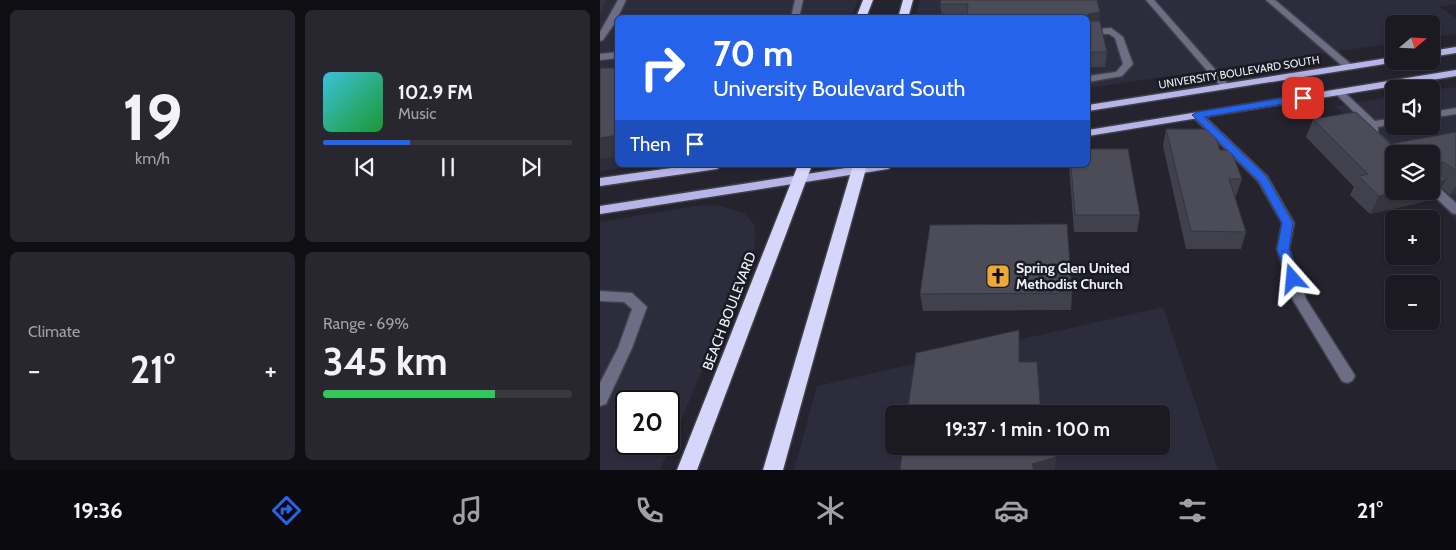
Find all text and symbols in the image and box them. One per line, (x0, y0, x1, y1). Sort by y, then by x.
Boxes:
north arrow (1385, 15, 1440, 70)
map controls (1385, 15, 1440, 330)
text: 70 m (713, 32, 794, 75)
icon: right (630, 35, 695, 100)
street label: UNIVERSITY BOULEVARD SOUTH (1157, 52, 1321, 92)
text: University Boulevard South (713, 75, 966, 102)
text: 19 (122, 77, 183, 156)
pin (1282, 77, 1324, 119)
button: sound (1385, 80, 1440, 135)
text: 102.9 FM (398, 81, 473, 104)
icon: arrive (1289, 84, 1317, 112)
text: Music (398, 104, 436, 123)
icon: arrive (681, 130, 709, 158)
text: Then (630, 133, 671, 156)
button: layers (1385, 145, 1440, 200)
text: km/h (135, 149, 170, 168)
icon: previous (351, 153, 379, 181)
icon: pause (434, 153, 462, 181)
icon: next (517, 153, 545, 181)
button: + (1385, 210, 1440, 265)
street label: BEACH BOULEVARD (698, 249, 760, 373)
position arrow (1266, 252, 1318, 304)
place label: Spring Glen United Methodist Church (1016, 259, 1130, 293)
church icon: Spring Glen United Methodist Church (985, 263, 1011, 289)
button: − (1385, 275, 1440, 330)
text: Range · 69% (323, 314, 409, 333)
text: Climate (28, 322, 80, 341)
text: 345 km (323, 338, 448, 385)
text: 21° (130, 346, 175, 393)
text: − (28, 353, 40, 387)
text: + (265, 353, 277, 387)
speed limit sign: 20 (615, 390, 680, 455)
text: 19:37 · 1 min · 100 m (945, 418, 1110, 441)
icon: directions (269, 493, 304, 528)
icon: music (450, 493, 485, 528)
icon: phone (632, 493, 667, 528)
icon: climate (813, 493, 848, 528)
icon: car (994, 493, 1029, 528)
icon: filters (1175, 493, 1210, 528)
text: 19:36 (73, 497, 123, 524)
text: 21° (1357, 497, 1383, 524)

